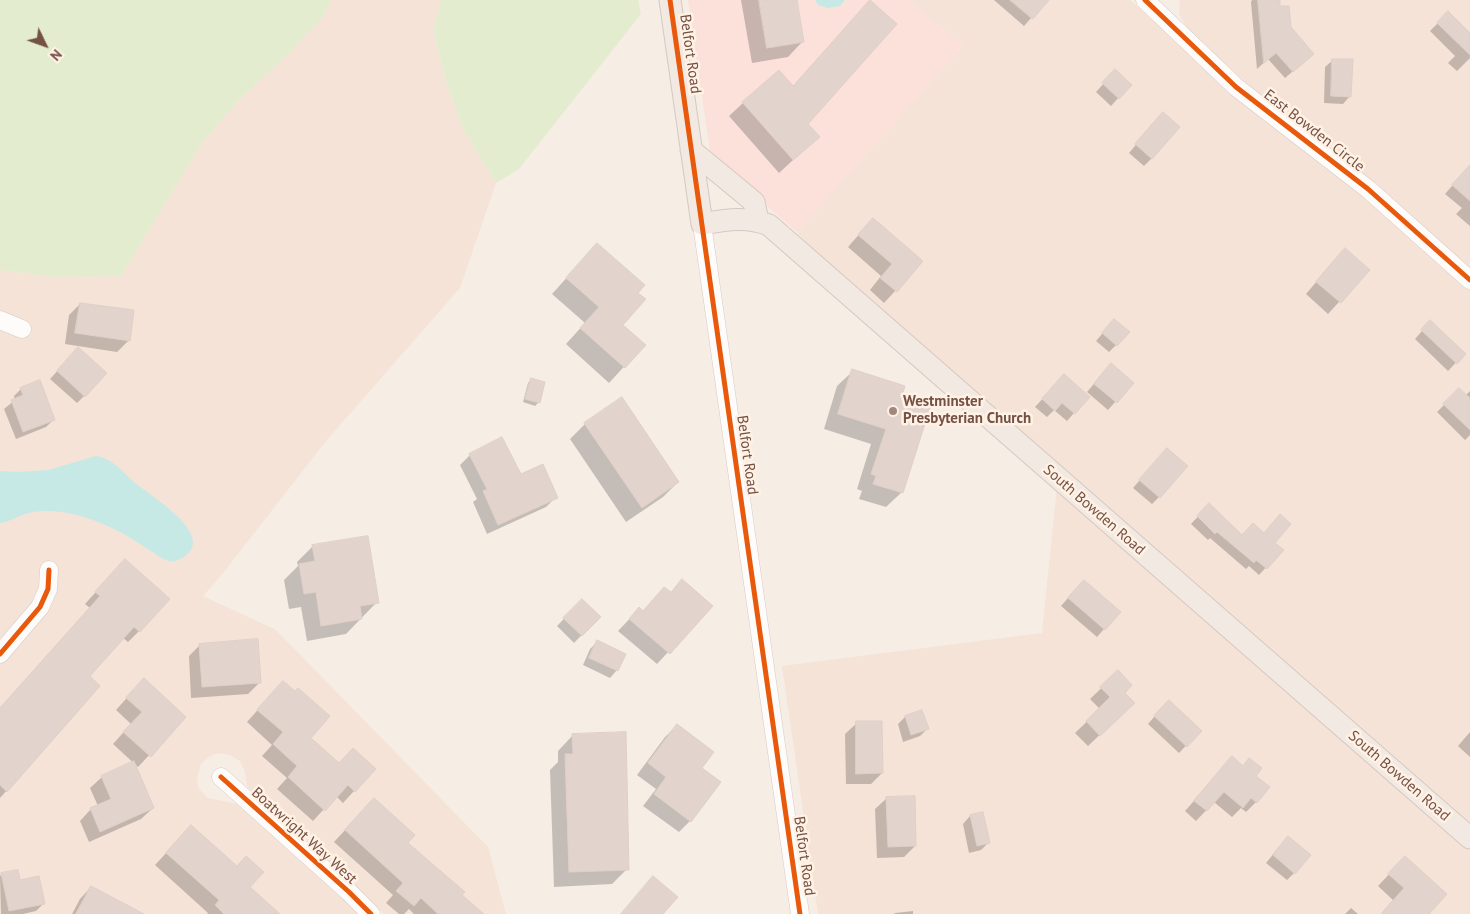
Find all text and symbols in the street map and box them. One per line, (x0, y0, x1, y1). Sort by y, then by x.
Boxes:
street label: Belfort Road (676, 13, 704, 95)
north arrow (20, 20, 70, 70)
text: N (46, 46, 66, 64)
street label: East Bowden Circle (1260, 86, 1368, 176)
place label: Westminster Presbyterian Church (903, 393, 1031, 428)
marker: Westminster Presbyterian Church (887, 405, 899, 417)
street label: Belfort Road (733, 414, 761, 496)
street label: South Bowden Road (1040, 461, 1148, 559)
street label: South Bowden Road (1345, 727, 1453, 825)
street label: Boatwright Way West (247, 784, 361, 888)
street label: Belfort Road (790, 815, 818, 897)

